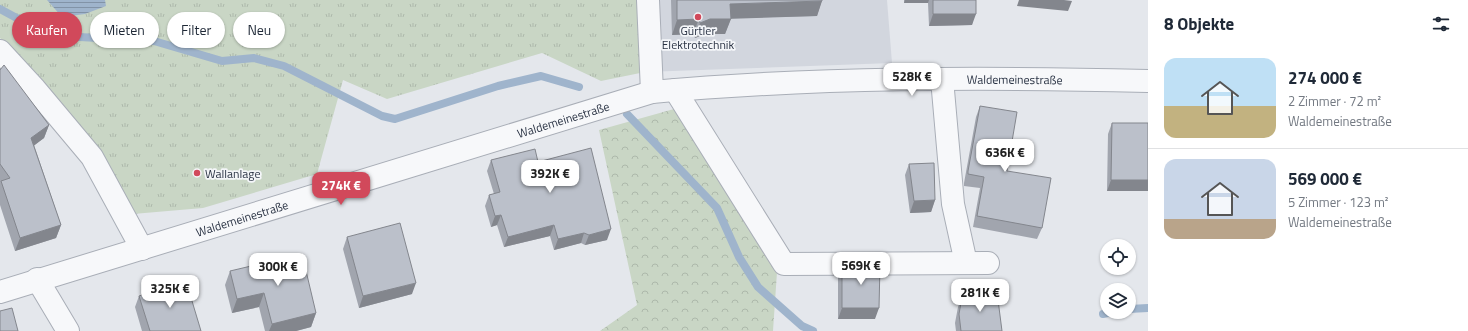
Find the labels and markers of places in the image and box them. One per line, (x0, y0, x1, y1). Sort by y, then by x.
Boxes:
marker: Gürtler Elektrotechnik (693, 12, 703, 22)
place label: Gürtler Elektrotechnik (662, 21, 735, 54)
pin: 528K € (879, 63, 945, 97)
pin: 636K € (972, 139, 1038, 173)
pin: 392K € (517, 160, 583, 194)
place label: Wallanlage (205, 164, 260, 183)
marker: Wallanlage (192, 168, 202, 178)
pin: 274K € (308, 172, 374, 206)
pin: 569K € (828, 252, 894, 286)
pin: 300K € (245, 253, 311, 287)
pin: 325K € (137, 275, 203, 309)
pin: 281K € (947, 279, 1013, 313)

